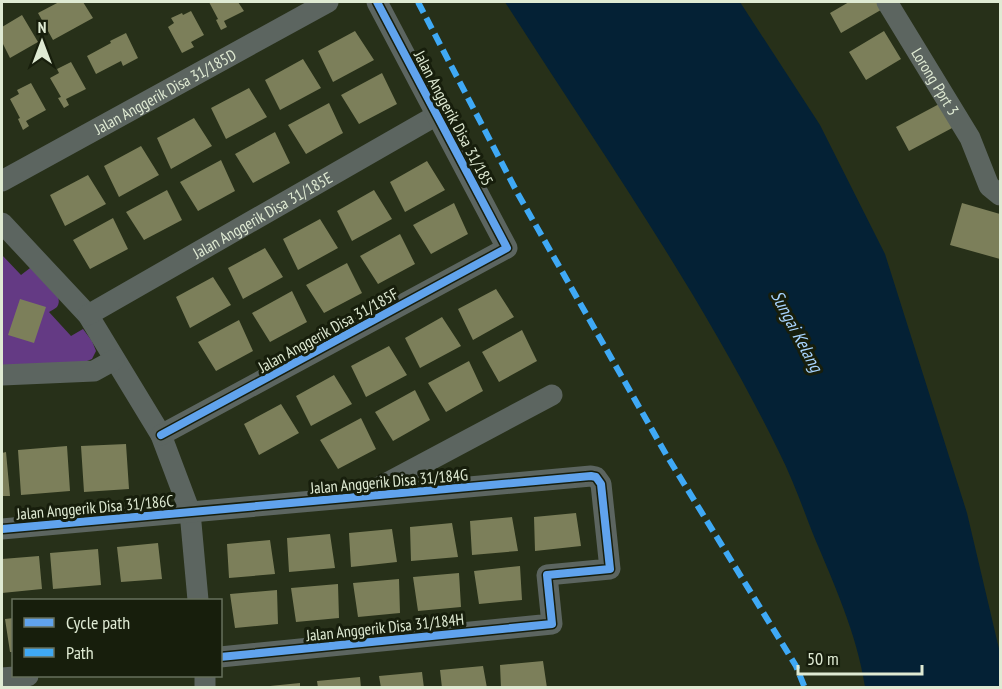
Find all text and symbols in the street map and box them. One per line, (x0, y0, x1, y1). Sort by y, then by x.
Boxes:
north arrow (12, 12, 72, 72)
text: N (38, 17, 46, 37)
street label: Jalan Anggerik Disa 31/185D (90, 44, 239, 139)
street label: Lorong Pprt 3 (907, 44, 964, 119)
street label: Jalan Anggerik Disa 31/185 (409, 46, 498, 189)
street label: Jalan Anggerik Disa 31/185E (188, 167, 336, 263)
street label: Jalan Anggerik Disa 31/185F (254, 283, 401, 377)
water label: Sungai Kelang (766, 286, 829, 377)
street label: Jalan Anggerik Disa 31/184G (308, 464, 469, 498)
street label: Jalan Anggerik Disa 31/186C (15, 490, 174, 524)
legend (12, 599, 222, 677)
street label: Jalan Anggerik Disa 31/184H (304, 609, 465, 645)
text: Cycle path (66, 611, 130, 634)
scale bar (798, 638, 922, 676)
text: Path (66, 641, 94, 664)
text: 50 m (807, 647, 839, 670)

